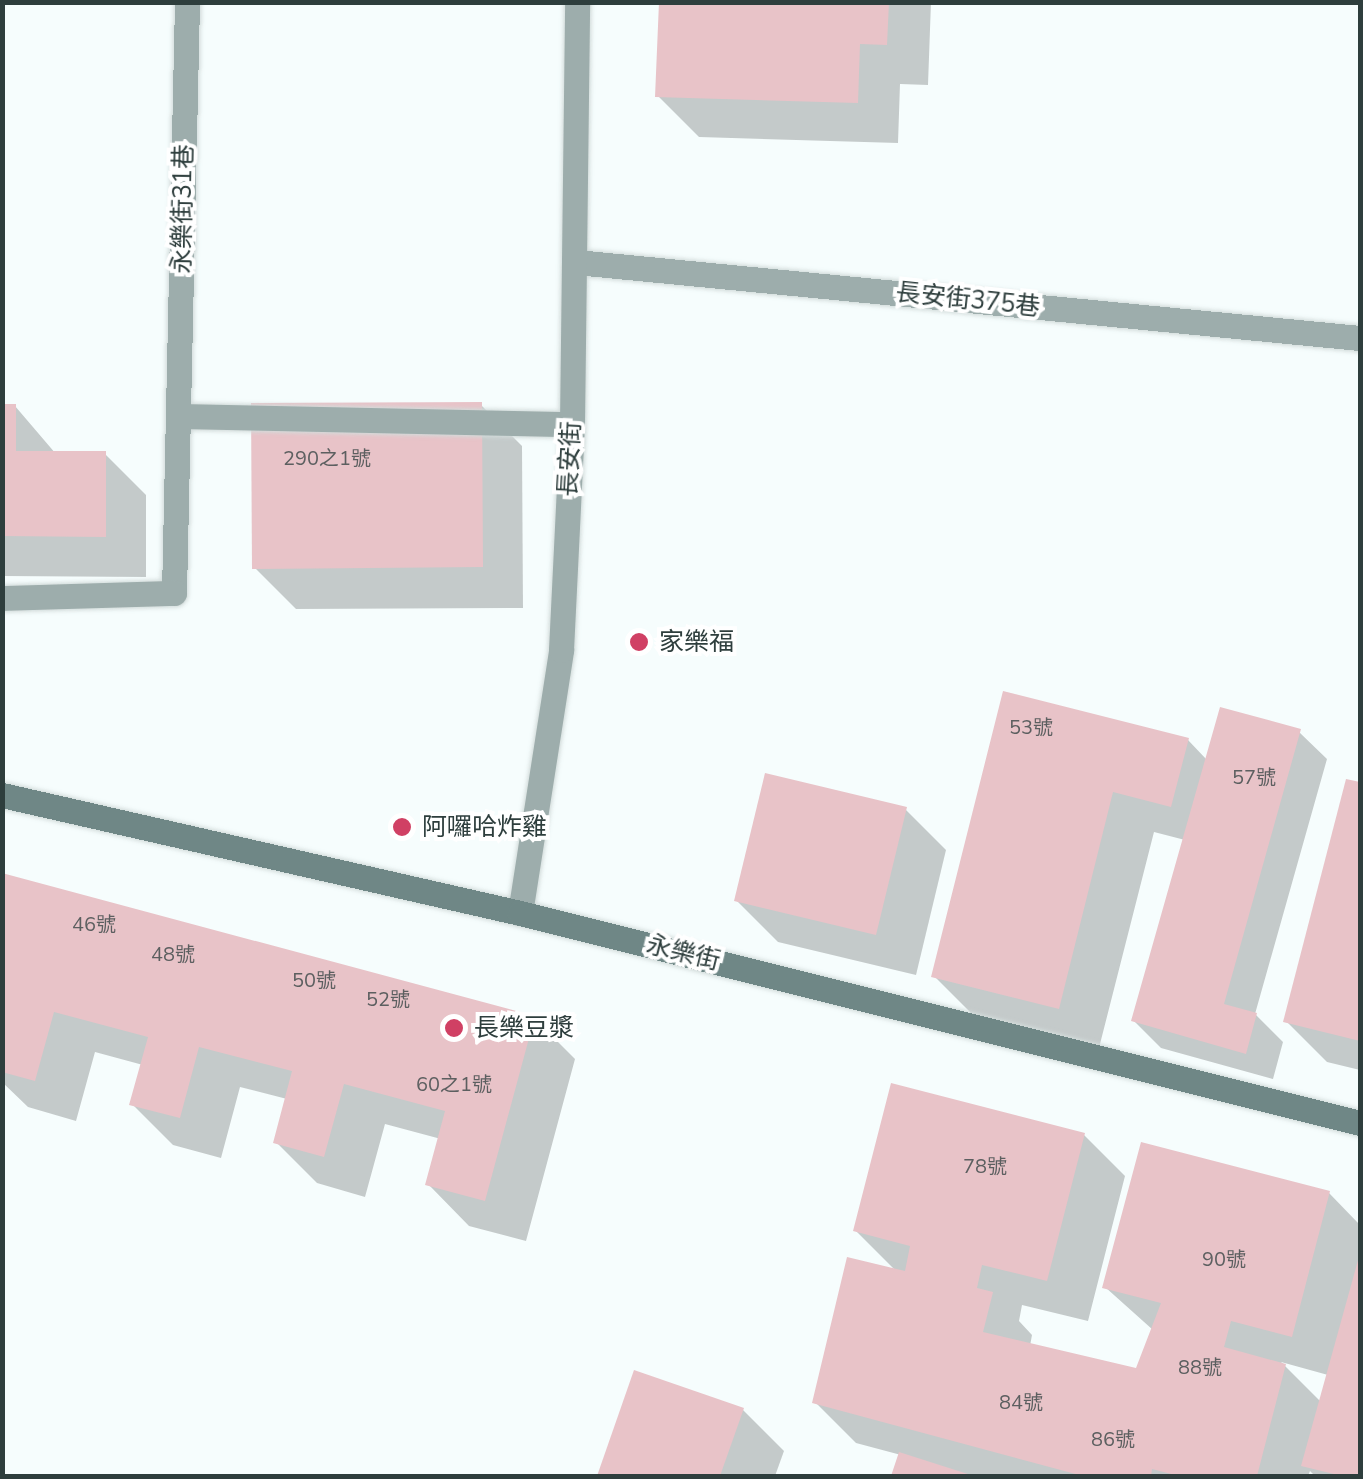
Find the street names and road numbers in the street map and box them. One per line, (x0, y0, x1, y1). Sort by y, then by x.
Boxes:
street label: 永樂街31巷 (167, 144, 199, 274)
street label: 長安街375巷 (894, 278, 1042, 322)
street label: 長安街 (553, 421, 587, 497)
street label: 永樂街 (643, 929, 723, 977)

